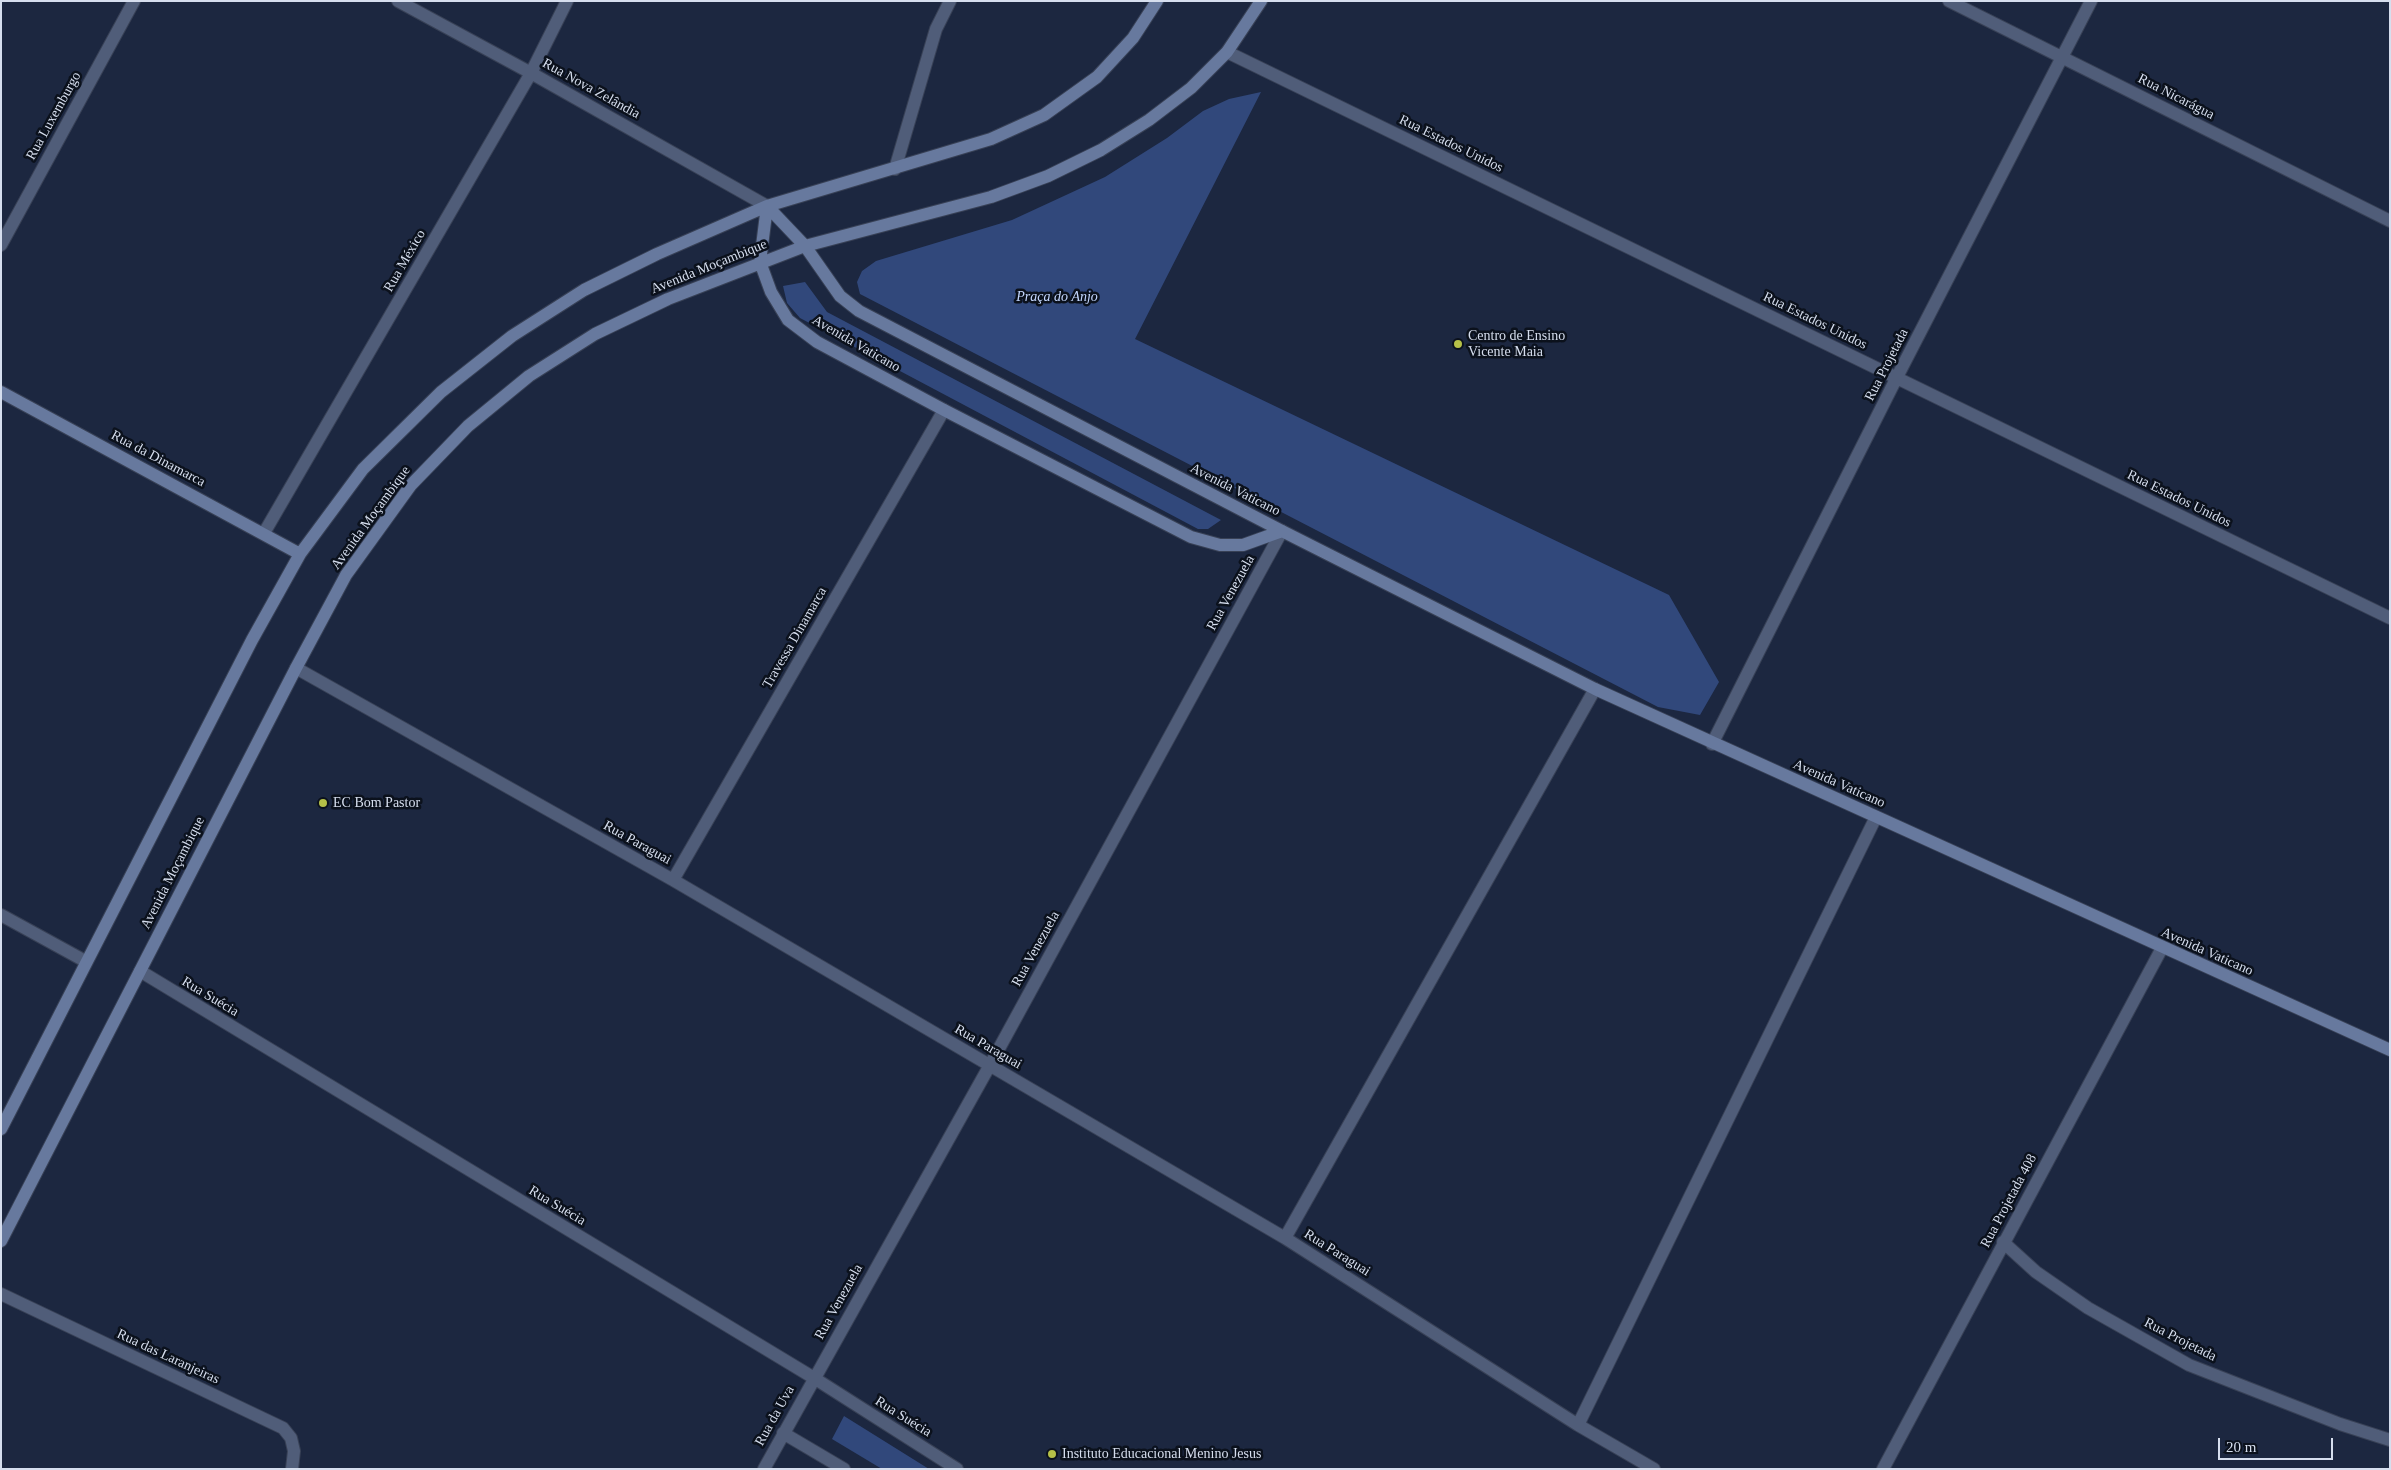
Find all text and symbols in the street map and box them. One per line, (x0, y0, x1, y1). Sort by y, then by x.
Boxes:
street label: Rua Nova Zelândia (539, 55, 643, 123)
street label: Rua Luxemburgo (23, 69, 85, 163)
street label: Rua Nicarágua (2135, 71, 2217, 123)
street label: Rua Estados Unidos (1396, 112, 1506, 176)
street label: Rua México (381, 227, 429, 295)
street label: Avenida Moçambique (648, 236, 770, 298)
park label: Praça do Anjo (1016, 289, 1098, 305)
street label: Rua Estados Unidos (1760, 289, 1870, 353)
street label: Avenida Vaticano (809, 312, 903, 376)
street label: Rua Projetada (1862, 326, 1912, 404)
place label: Centro de Ensino Vicente Maia (1468, 328, 1565, 361)
marker: Centro de Ensino Vicente Maia (1452, 338, 1464, 350)
street label: Rua da Dinamarca (108, 427, 208, 491)
street label: Avenida Vaticano (1187, 460, 1283, 520)
street label: Avenida Moçambique (328, 463, 414, 573)
street label: Rua Estados Unidos (2124, 467, 2234, 531)
street label: Rua Venezuela (1203, 552, 1259, 634)
street label: Travessa Dinamarca (759, 584, 831, 692)
street label: Avenida Vaticano (1790, 756, 1888, 812)
place label: EC Bom Pastor (333, 795, 420, 811)
marker: EC Bom Pastor (317, 797, 329, 809)
street label: Avenida Moçambique (137, 814, 209, 932)
street label: Rua Paraguai (600, 817, 674, 869)
street label: Rua Venezuela (1008, 908, 1064, 990)
street label: Avenida Vaticano (2158, 924, 2256, 980)
street label: Rua Suécia (179, 973, 241, 1021)
street label: Rua Paraguai (951, 1021, 1025, 1073)
street label: Rua Projetada 408 (1977, 1151, 2041, 1251)
street label: Rua Suécia (526, 1182, 588, 1230)
street label: Rua Paraguai (1301, 1226, 1373, 1280)
street label: Rua Venezuela (811, 1261, 867, 1343)
street label: Rua Projetada (2141, 1315, 2219, 1365)
street label: Rua das Laranjeiras (114, 1326, 222, 1388)
street label: Rua da Uva (752, 1383, 798, 1449)
street label: Rua Suécia (872, 1393, 934, 1441)
scale bar (2221, 1428, 2336, 1460)
text: 20 m (2226, 1439, 2256, 1455)
place label: Instituto Educacional Menino Jesus (1062, 1446, 1261, 1462)
marker: Instituto Educacional Menino Jesus (1046, 1448, 1058, 1460)

